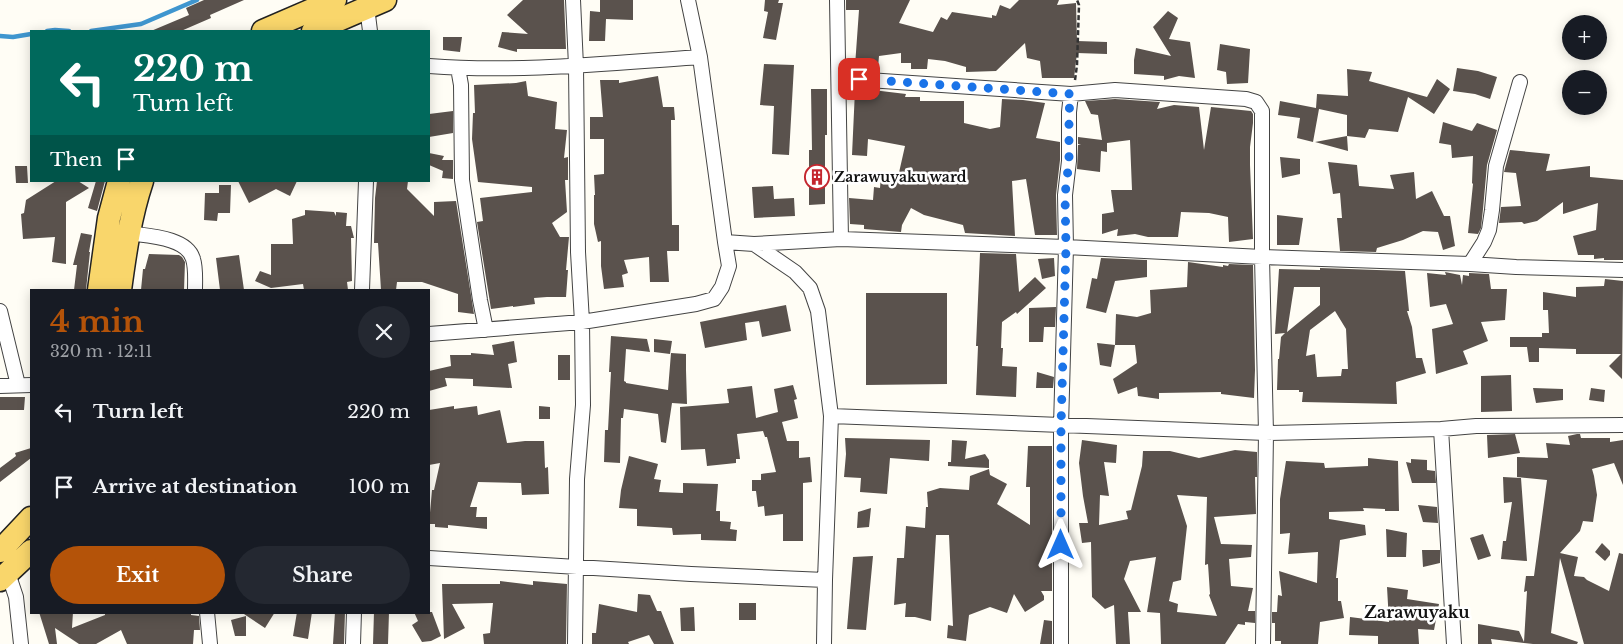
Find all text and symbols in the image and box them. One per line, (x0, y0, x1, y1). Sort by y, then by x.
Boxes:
map controls (1562, 15, 1607, 115)
button: + (1562, 15, 1607, 60)
text: 220 m (133, 47, 253, 90)
icon: left (50, 50, 115, 115)
pin (838, 58, 880, 100)
icon: arrive (845, 65, 873, 93)
button: − (1562, 70, 1607, 115)
text: Turn left (133, 90, 233, 117)
icon: arrive (112, 145, 140, 173)
text: Then (50, 148, 102, 171)
building icon: Zarawuyaku ward (804, 164, 830, 190)
place label: Zarawuyaku ward (834, 168, 967, 186)
text: 4 min (50, 303, 144, 340)
button: close (358, 306, 410, 358)
text: 320 m · 12:11 (50, 341, 152, 361)
icon: left (50, 398, 78, 426)
text: Turn left (93, 400, 184, 423)
text: 220 m (347, 400, 410, 423)
icon: arrive (50, 473, 78, 501)
text: Arrive at destination (93, 475, 297, 498)
text: 100 m (349, 475, 410, 498)
position arrow (1034, 518, 1086, 570)
button: Exit (50, 546, 225, 604)
button: Share (235, 546, 410, 604)
district label: Zarawuyaku (1364, 602, 1470, 622)

